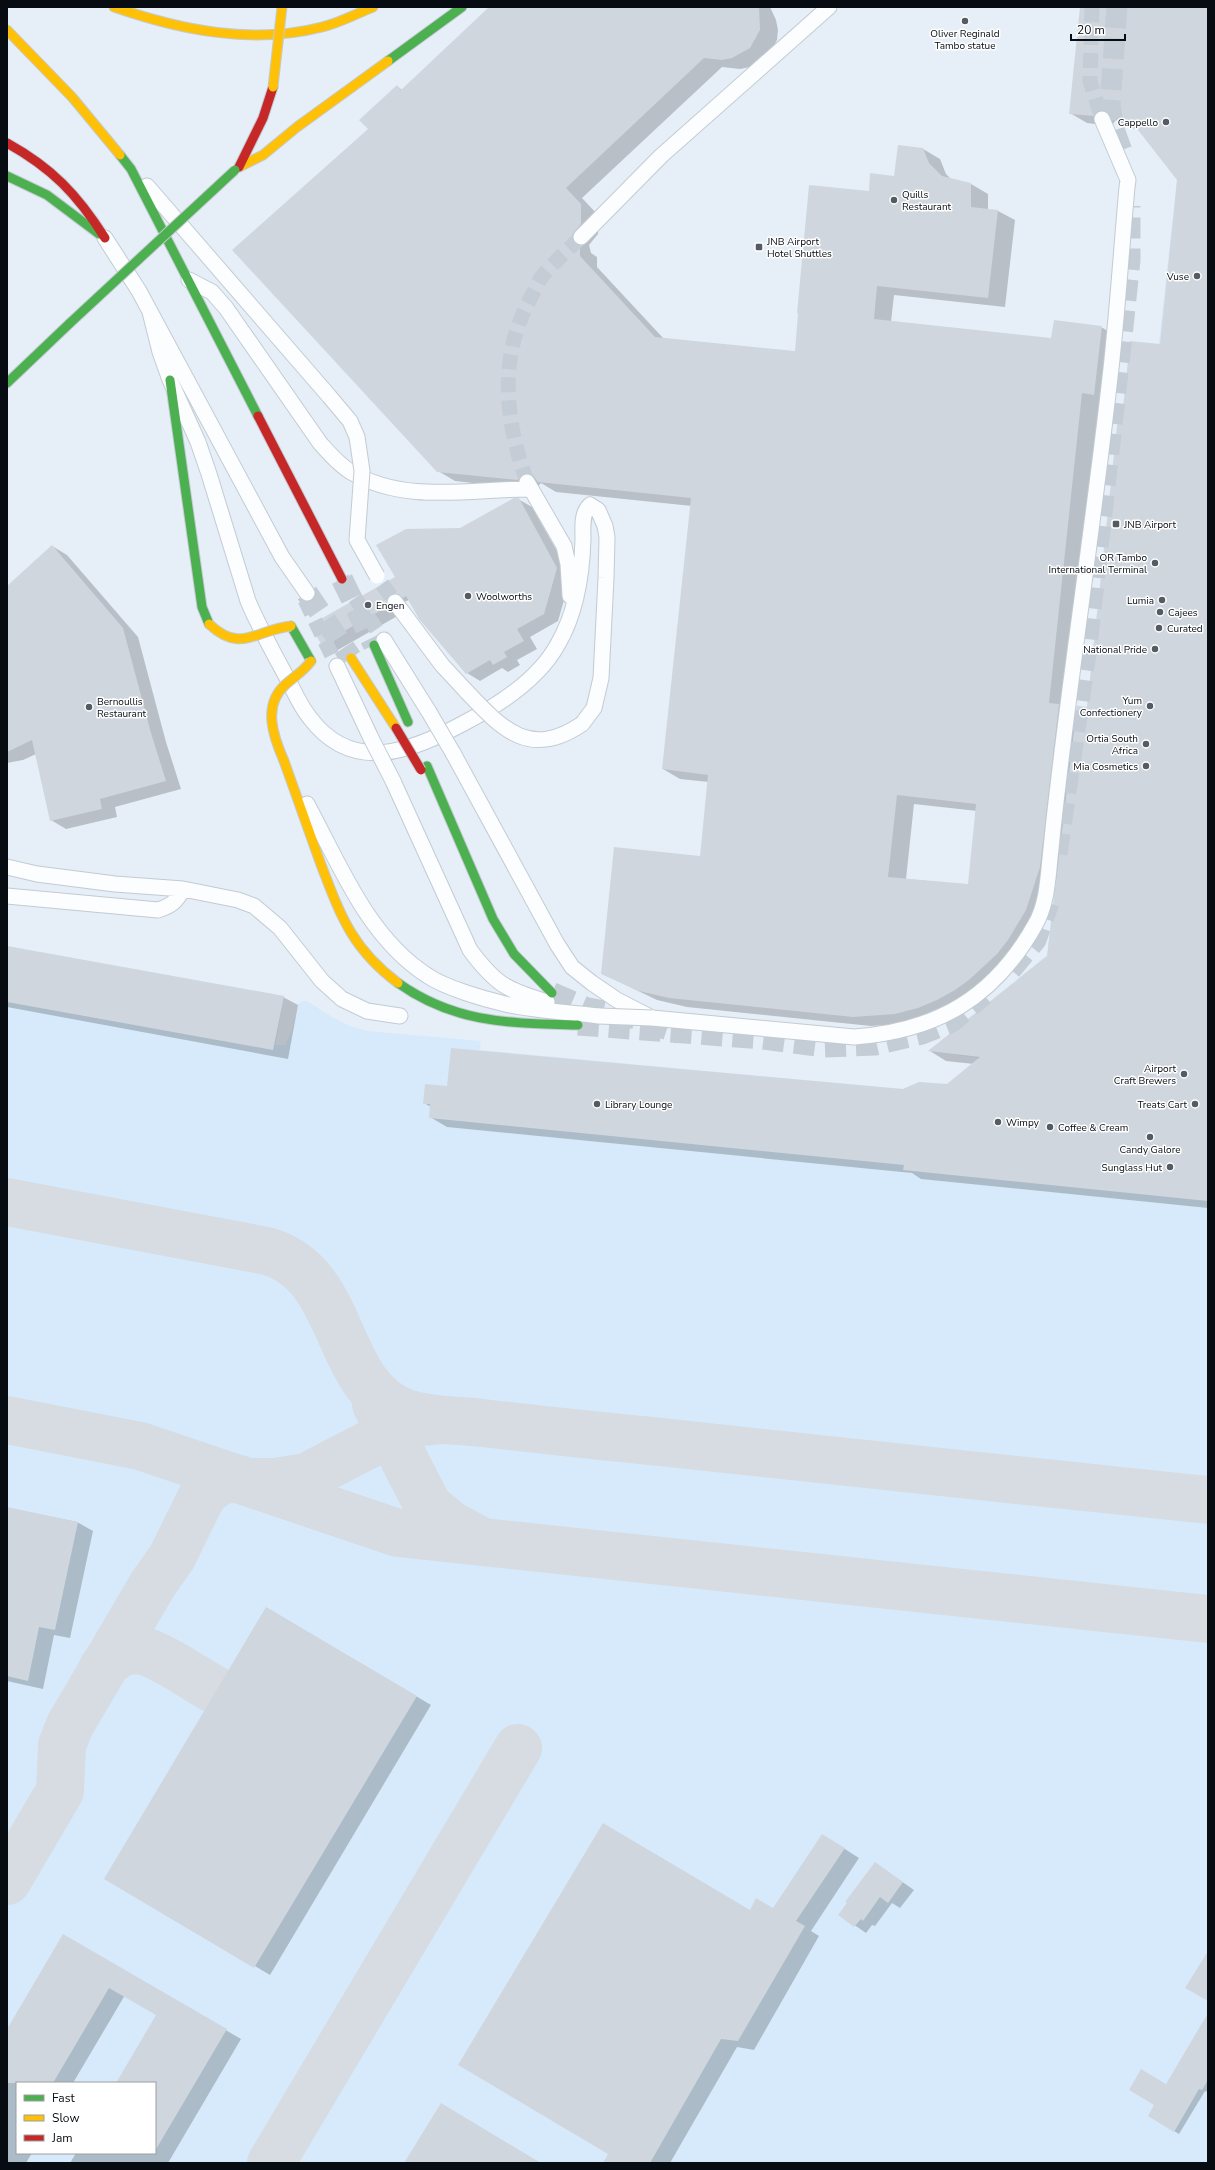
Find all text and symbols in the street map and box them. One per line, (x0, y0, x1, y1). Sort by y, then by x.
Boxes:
marker: Oliver Reginald Tambo statue (960, 16, 970, 26)
scale bar (1071, 16, 1125, 42)
text: 20 m (1077, 22, 1105, 38)
place label: Oliver Reginald Tambo statue (930, 27, 1000, 53)
place label: Cappello (1118, 116, 1158, 130)
marker: Cappello (1161, 117, 1171, 127)
place label: Quills Restaurant (902, 188, 952, 214)
marker: Quills Restaurant (889, 195, 899, 205)
place label: JNB Airport Hotel Shuttles (766, 235, 832, 261)
marker: JNB Airport Hotel Shuttles (754, 242, 764, 252)
place label: Vuse (1166, 270, 1189, 284)
marker: Vuse (1192, 271, 1202, 281)
place label: JNB Airport (1123, 518, 1176, 532)
marker: JNB Airport (1111, 519, 1121, 529)
place label: OR Tambo International Terminal (1049, 551, 1147, 577)
marker: OR Tambo International Terminal (1150, 558, 1160, 568)
place label: Woolworths (476, 590, 532, 604)
marker: Woolworths (463, 591, 473, 601)
place label: Lumia (1127, 594, 1154, 608)
marker: Lumia (1157, 595, 1167, 605)
place label: Engen (376, 599, 404, 613)
marker: Engen (363, 600, 373, 610)
place label: Cajees (1168, 606, 1198, 620)
marker: Cajees (1155, 607, 1165, 617)
place label: Curated (1167, 622, 1203, 636)
marker: Curated (1154, 623, 1164, 633)
place label: National Pride (1083, 643, 1147, 657)
marker: National Pride (1150, 644, 1160, 654)
place label: Yum Confectionery (1080, 694, 1143, 720)
place label: Bernoullis Restaurant (97, 695, 147, 721)
marker: Yum Confectionery (1145, 701, 1155, 711)
marker: Bernoullis Restaurant (84, 702, 94, 712)
place label: Ortia South Africa (1086, 732, 1138, 758)
marker: Ortia South Africa (1141, 739, 1151, 749)
place label: Mia Cosmetics (1073, 760, 1138, 774)
marker: Mia Cosmetics (1141, 761, 1151, 771)
place label: Airport Craft Brewers (1114, 1062, 1176, 1088)
marker: Airport Craft Brewers (1179, 1069, 1189, 1079)
place label: Library Lounge (605, 1098, 672, 1112)
place label: Treats Cart (1138, 1098, 1187, 1112)
marker: Library Lounge (592, 1099, 602, 1109)
marker: Treats Cart (1190, 1099, 1200, 1109)
place label: Wimpy (1006, 1116, 1040, 1130)
marker: Wimpy (993, 1117, 1003, 1127)
place label: Coffee & Cream (1058, 1121, 1128, 1135)
marker: Coffee & Cream (1045, 1122, 1055, 1132)
marker: Candy Galore (1145, 1132, 1155, 1142)
place label: Candy Galore (1120, 1143, 1180, 1157)
place label: Sunglass Hut (1102, 1161, 1162, 1175)
marker: Sunglass Hut (1165, 1162, 1175, 1172)
legend (16, 2082, 156, 2154)
text: Fast (52, 2090, 75, 2106)
text: Slow (52, 2110, 80, 2126)
text: Jam (51, 2130, 73, 2146)

